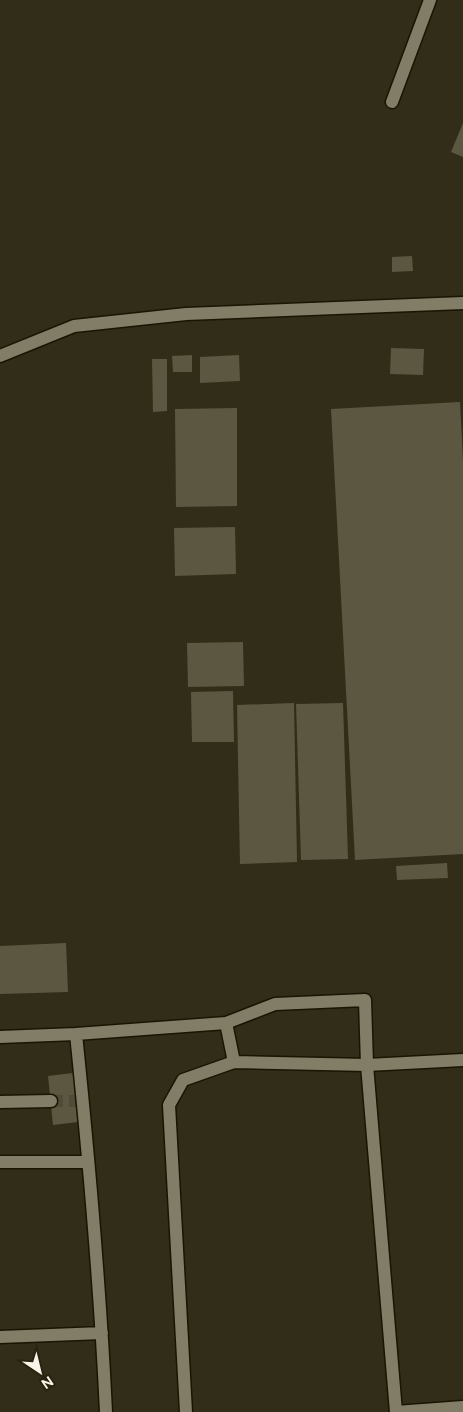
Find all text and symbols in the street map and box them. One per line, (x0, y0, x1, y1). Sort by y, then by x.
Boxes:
north arrow (15, 1347, 65, 1397)
text: N (38, 1372, 56, 1392)

